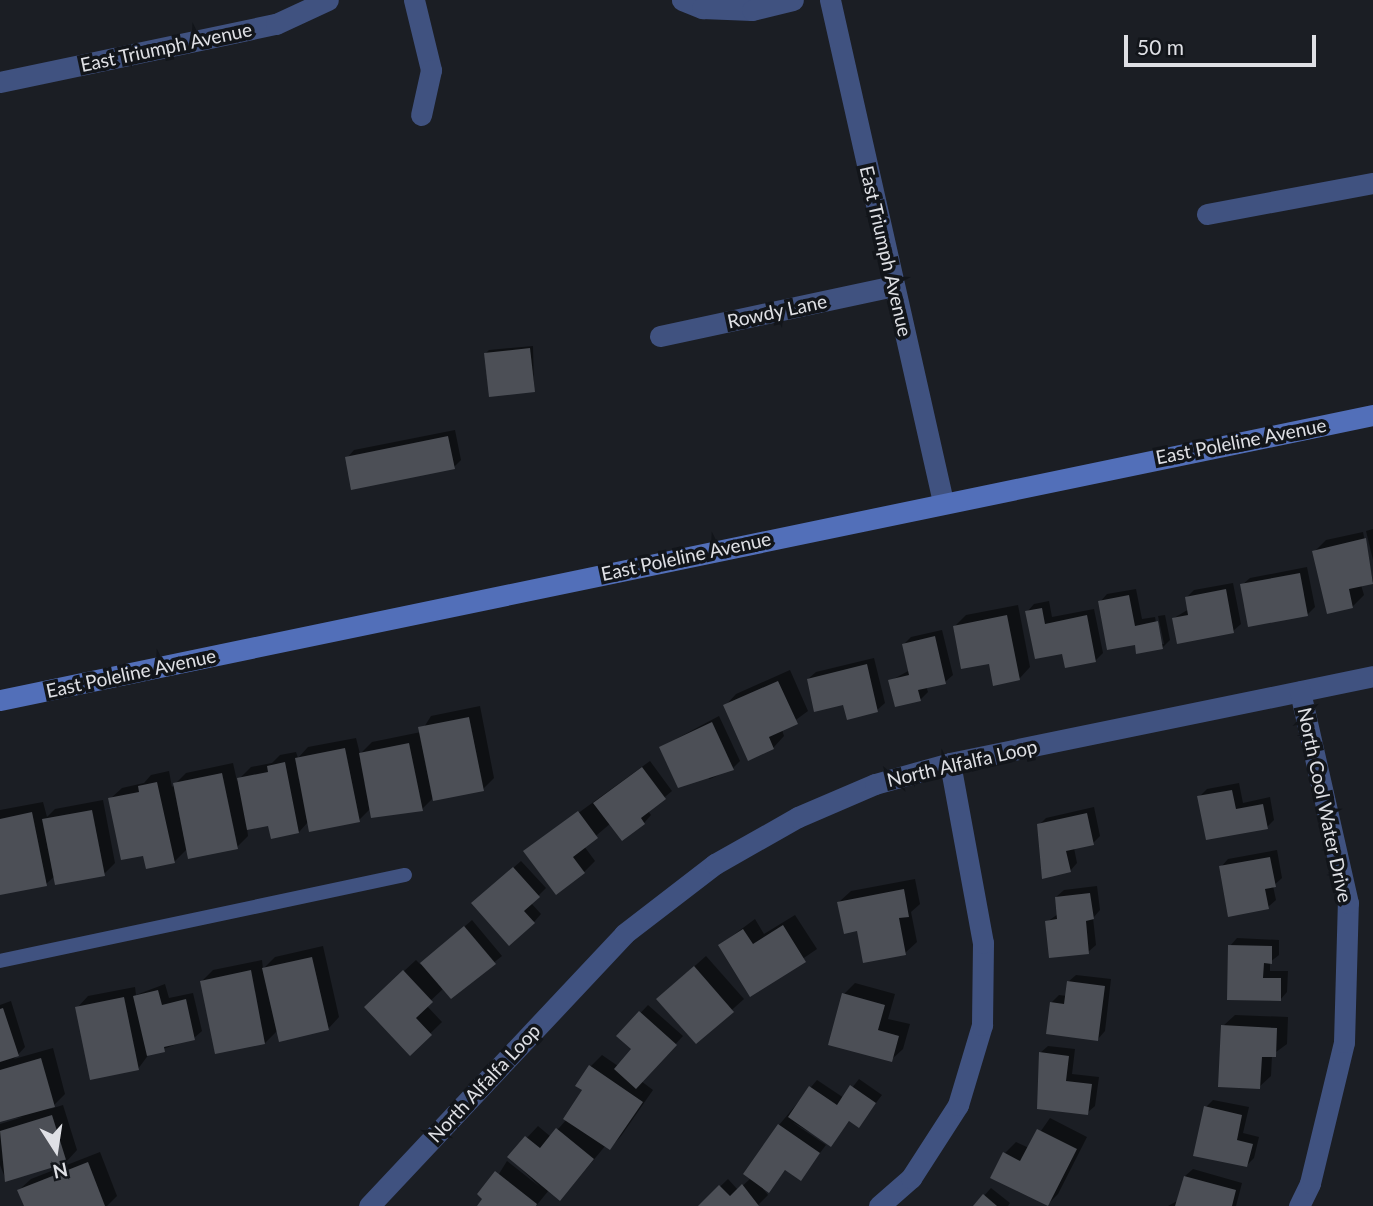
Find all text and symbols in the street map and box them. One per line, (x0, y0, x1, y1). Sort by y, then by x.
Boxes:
street label: East Triumph Avenue (78, 18, 254, 76)
scale bar (1128, 21, 1320, 65)
text: 50 m (1137, 34, 1184, 59)
street label: East Triumph Avenue (855, 163, 917, 339)
street label: Rowdy Lane (725, 289, 829, 333)
street label: East Poleline Avenue (1154, 413, 1328, 469)
street label: East Poleline Avenue (599, 527, 773, 585)
street label: East Poleline Avenue (44, 644, 218, 702)
street label: North Cool Water Drive (1293, 705, 1357, 905)
street label: North Alfalfa Loop (884, 735, 1040, 791)
street label: North Alfalfa Loop (423, 1019, 545, 1147)
north arrow (21, 1115, 91, 1185)
text: N (51, 1158, 70, 1184)

